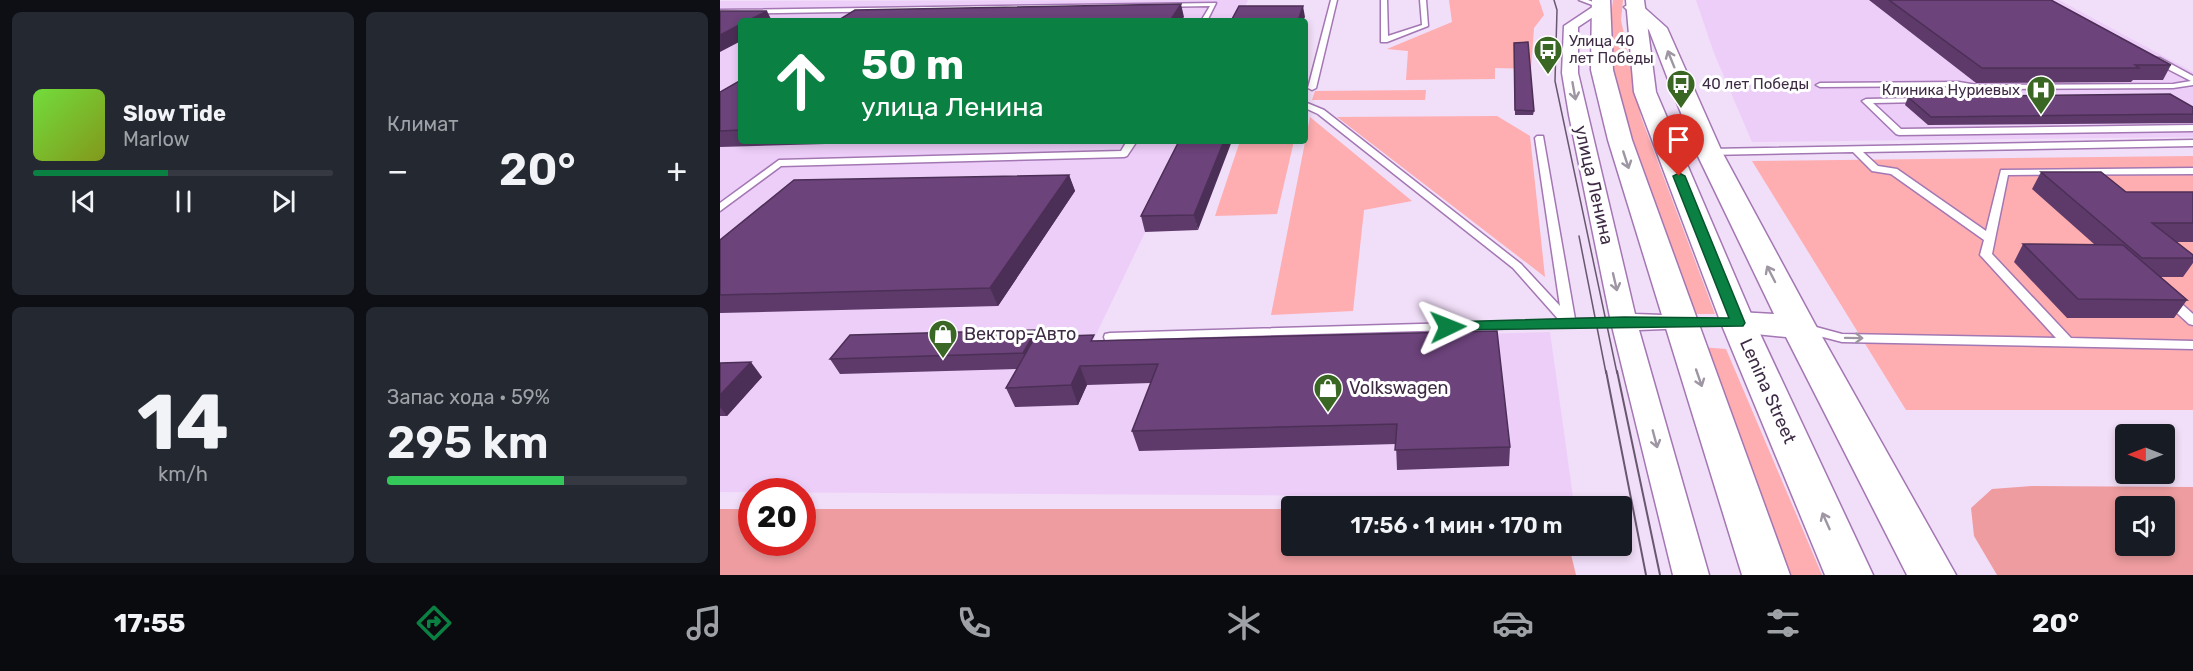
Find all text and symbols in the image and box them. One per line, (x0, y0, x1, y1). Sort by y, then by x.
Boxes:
place label: Улица 40 лет Победы (1569, 32, 1654, 67)
bus stop icon: Улица 40 лет Победы (1532, 34, 1564, 76)
text: 50 m (861, 40, 964, 90)
icon: ahead (762, 42, 840, 120)
one-way arrow (1664, 50, 1675, 69)
bus stop icon: 40 лет Победы (1665, 68, 1697, 110)
hospital icon: Клиника Нуриевых (2025, 74, 2057, 116)
place label: 40 лет Победы (1702, 75, 1809, 93)
one-way arrow (1569, 81, 1580, 100)
place label: Клиника Нуриевых (1882, 81, 2020, 99)
text: улица Ленина (861, 91, 1044, 123)
text: Slow Tide (123, 100, 226, 127)
text: Климат (387, 112, 459, 136)
pin (1653, 114, 1704, 176)
street label: улица Ленина (1570, 123, 1618, 247)
icon: arrive (1662, 123, 1695, 156)
text: Marlow (123, 127, 190, 151)
text: 20° (499, 143, 576, 196)
one-way arrow (1621, 150, 1632, 169)
text: − (387, 151, 408, 190)
text: + (666, 151, 687, 190)
icon: previous (67, 185, 100, 218)
icon: pause (167, 185, 200, 218)
icon: next (267, 185, 300, 218)
one-way arrow (1765, 265, 1776, 283)
one-way arrow (1610, 272, 1622, 291)
position arrow (1416, 295, 1480, 359)
shop icon: Вектор-Авто (927, 318, 959, 360)
place label: Вектор-Авто (964, 323, 1076, 345)
one-way arrow (1844, 332, 1864, 344)
street label: Lenina Street (1735, 335, 1801, 447)
one-way arrow (1695, 368, 1706, 387)
shop icon: Volkswagen (1312, 372, 1344, 414)
text: 14 (137, 376, 229, 469)
place label: Volkswagen (1349, 377, 1448, 399)
text: Запас хода · 59% (387, 385, 550, 409)
text: 295 km (387, 416, 549, 469)
north arrow (2115, 424, 2175, 484)
map controls (2115, 424, 2175, 556)
one-way arrow (1650, 429, 1662, 448)
text: km/h (158, 462, 208, 486)
speed limit sign: 20 (738, 478, 816, 556)
button: sound (2115, 496, 2175, 556)
text: 17:56 · 1 мин · 170 m (1350, 512, 1563, 539)
one-way arrow (1819, 513, 1831, 531)
icon: directions (413, 602, 455, 644)
icon: music (683, 602, 725, 644)
icon: phone (953, 602, 995, 644)
icon: climate (1223, 602, 1265, 644)
icon: car (1492, 602, 1534, 644)
icon: filters (1762, 602, 1804, 644)
text: 17:55 (114, 607, 186, 639)
text: 20° (2032, 607, 2079, 639)

